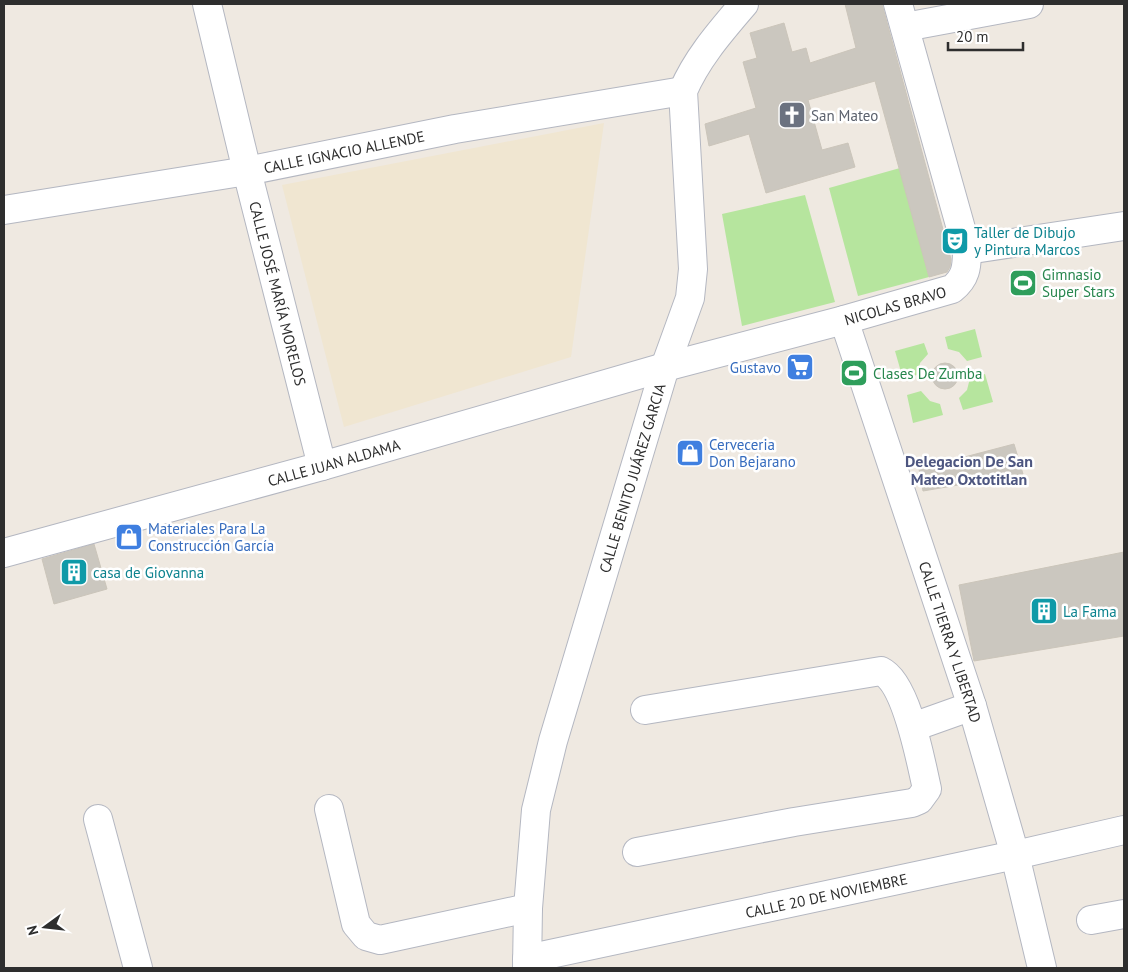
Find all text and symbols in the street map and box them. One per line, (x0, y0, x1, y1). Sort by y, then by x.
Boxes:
scale bar (948, 20, 1023, 52)
text: 20 m (956, 27, 989, 46)
church icon: San Mateo (777, 100, 807, 130)
place label: San Mateo (811, 106, 878, 125)
street label: CALLE IGNACIO ALLENDE (262, 126, 426, 177)
street label: CALLE JOSÉ MARÍA MORELOS (246, 199, 311, 388)
place label: Taller de Dibujo y Pintura Marcos (974, 223, 1080, 259)
theatre icon: Taller de Dibujo y Pintura Marcos (940, 226, 970, 256)
place label: Gimnasio Super Stars (1042, 265, 1115, 301)
sports icon: Gimnasio Super Stars (1008, 268, 1038, 298)
street label: NICOLAS BRAVO (842, 282, 948, 329)
supermarket icon: Gustavo (785, 352, 815, 382)
place label: Gustavo (730, 358, 781, 377)
sports icon: Clases De Zumba (839, 358, 869, 388)
place label: Clases De Zumba (873, 364, 982, 383)
street label: CALLE BENITO JUÁREZ GARCIA (594, 381, 669, 575)
street label: CALLE JUAN ALDAMA (266, 434, 402, 490)
place label: Cerveceria Don Bejarano (709, 435, 796, 471)
shop icon: Cerveceria Don Bejarano (675, 438, 705, 468)
district label: Delegacion De San Mateo Oxtotitlan (905, 451, 1033, 489)
place label: Materiales Para La Construcción García (148, 519, 274, 555)
shop icon: Materiales Para La Construcción García (114, 522, 144, 552)
building icon: casa de Giovanna (59, 557, 89, 587)
street label: CALLE TIERRA Y LIBERTAD (915, 559, 986, 725)
place label: casa de Giovanna (93, 563, 204, 582)
building icon: La Fama (1029, 596, 1059, 626)
place label: La Fama (1063, 602, 1117, 621)
street label: CALLE 20 DE NOVIEMBRE (743, 869, 909, 922)
north arrow (20, 902, 70, 952)
text: N (23, 924, 42, 937)

